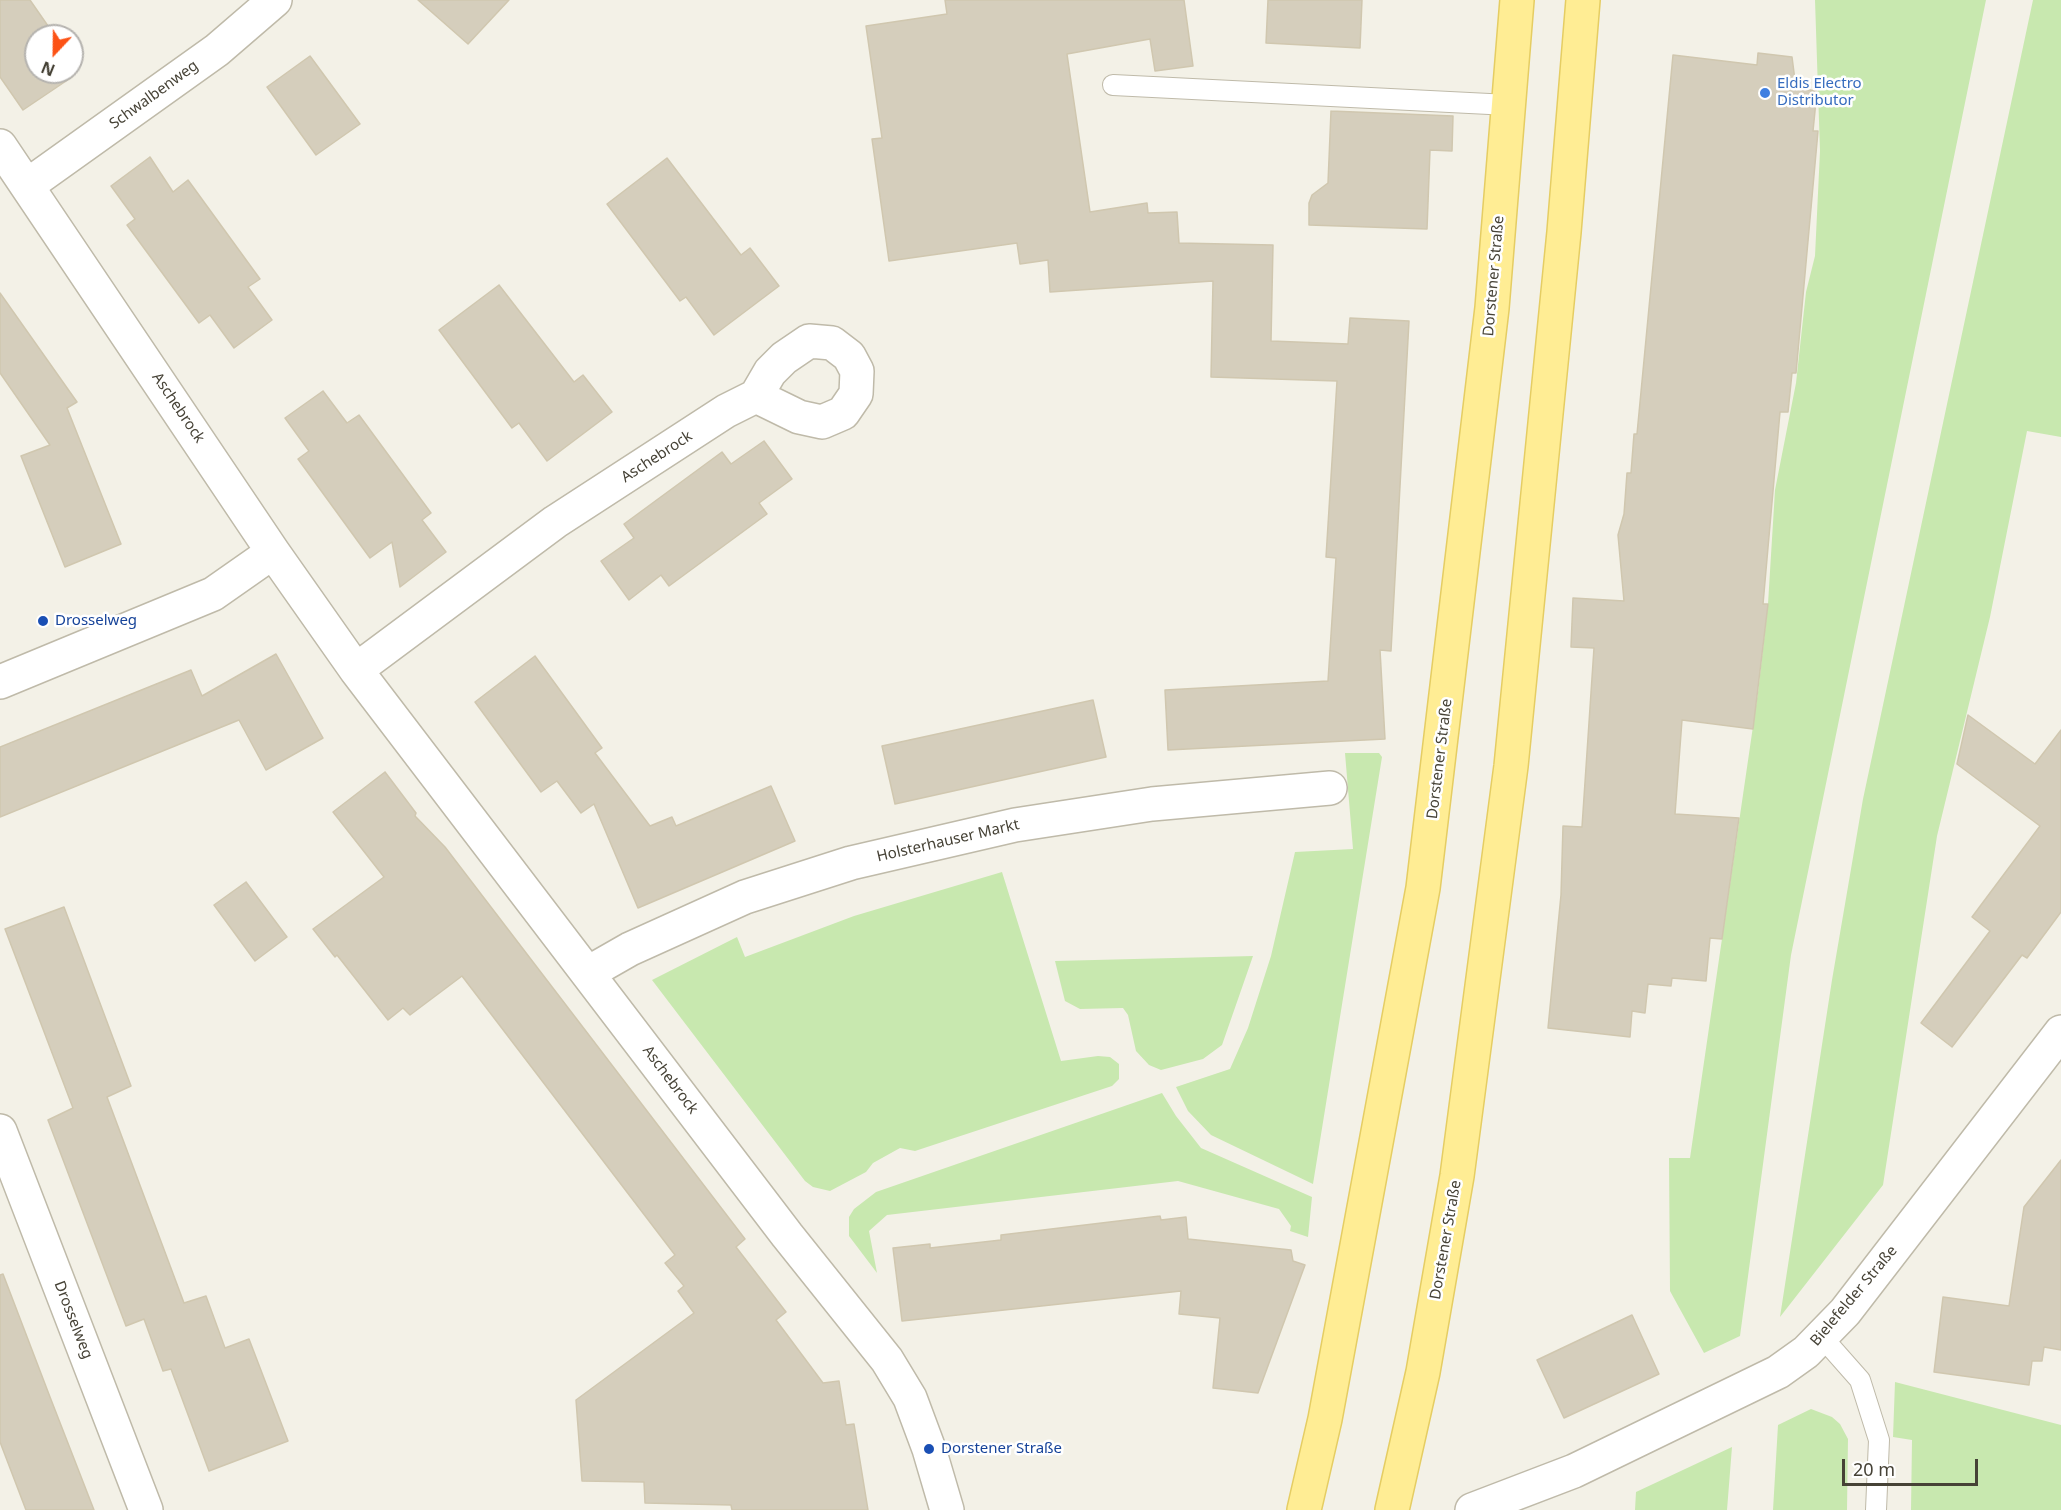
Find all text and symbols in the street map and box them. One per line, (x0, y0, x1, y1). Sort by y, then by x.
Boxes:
north arrow (24, 24, 84, 84)
text: N (38, 56, 58, 81)
street label: Schwalbenweg (106, 57, 202, 133)
place label: Eldis Electro Distributor (1777, 75, 1862, 110)
marker: Eldis Electro Distributor (1758, 86, 1772, 100)
street label: Dorstener Straße (1480, 215, 1508, 337)
street label: Aschebrock (148, 369, 208, 447)
street label: Aschebrock (618, 427, 696, 487)
place label: Drosselweg (55, 612, 137, 630)
marker: Drosselweg (36, 614, 50, 628)
street label: Dorstener Straße (1424, 698, 1456, 820)
street label: Holsterhauser Markt (875, 816, 1021, 866)
street label: Aschebrock (638, 1042, 702, 1118)
street label: Dorstener Straße (1427, 1179, 1465, 1301)
street label: Bielefelder Straße (1807, 1242, 1901, 1350)
street label: Drosselweg (50, 1278, 96, 1362)
place label: Dorstener Straße (941, 1440, 1062, 1458)
marker: Dorstener Straße (922, 1442, 936, 1456)
scale bar (1845, 1447, 1982, 1485)
text: 20 m (1853, 1457, 1895, 1481)

